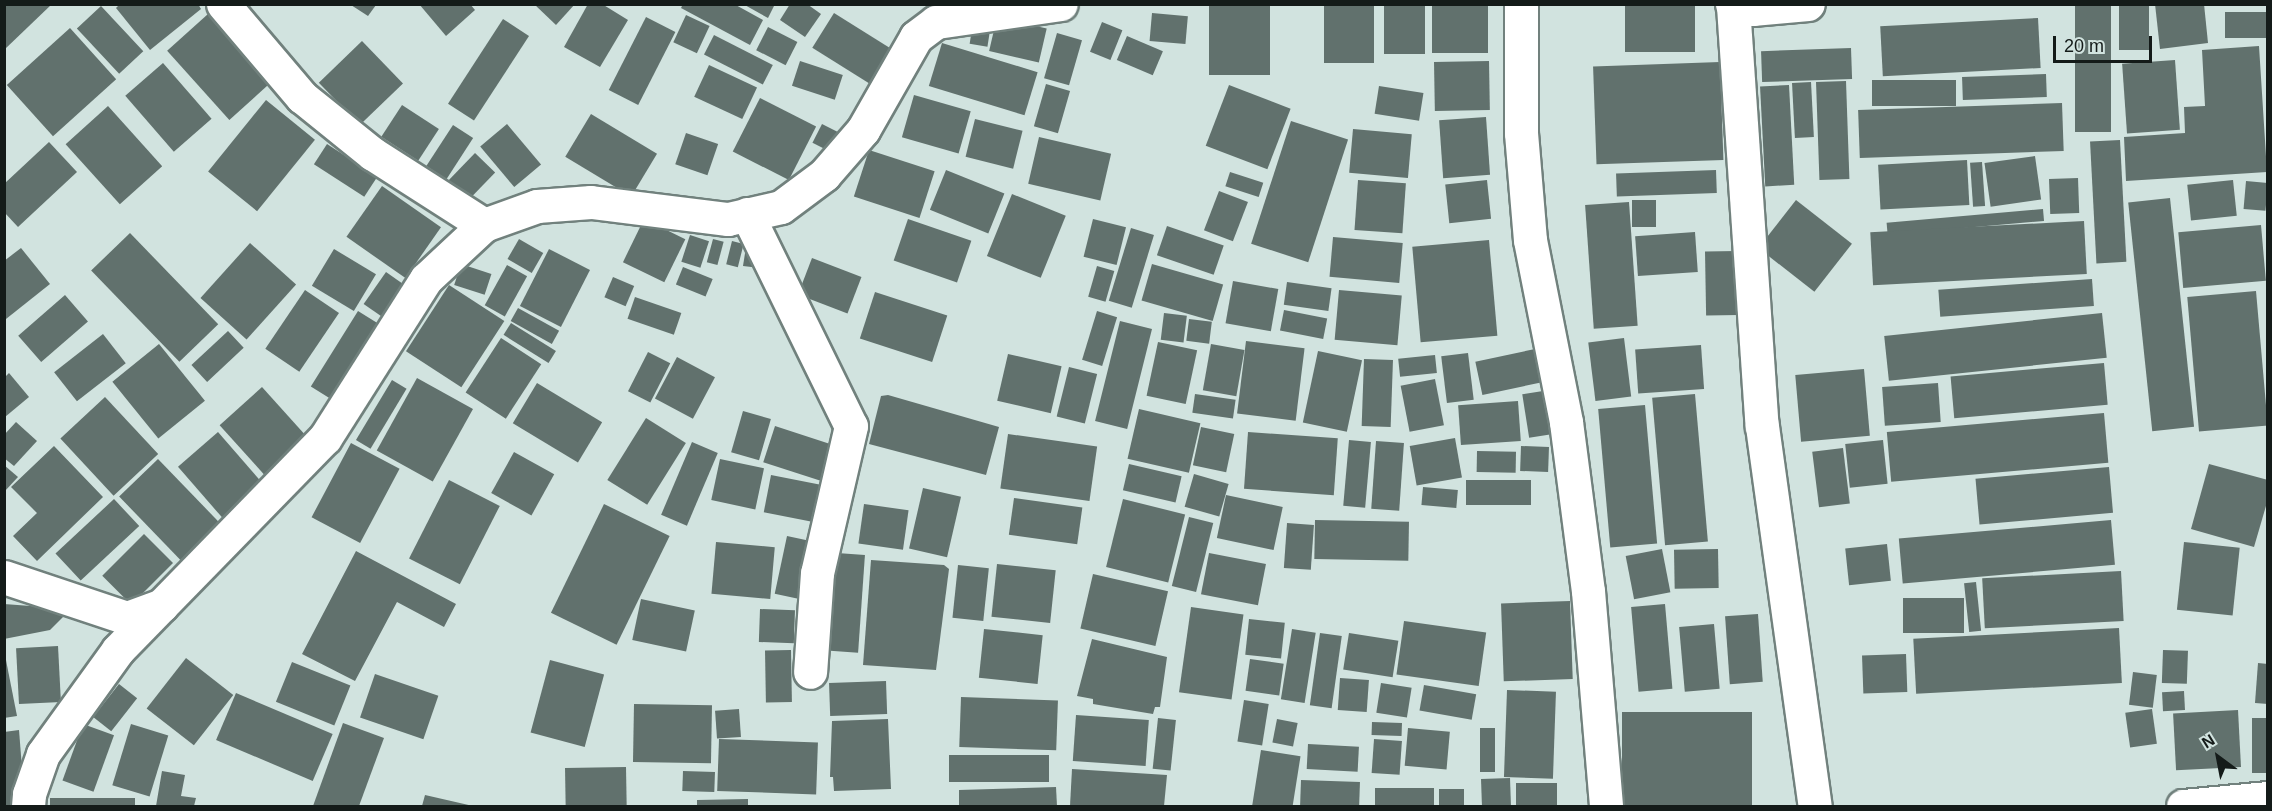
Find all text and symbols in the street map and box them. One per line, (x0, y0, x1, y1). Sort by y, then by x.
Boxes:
scale bar (2056, 24, 2155, 62)
text: 20 m (2064, 36, 2104, 56)
north arrow (2188, 727, 2248, 787)
text: N (2199, 731, 2218, 752)

